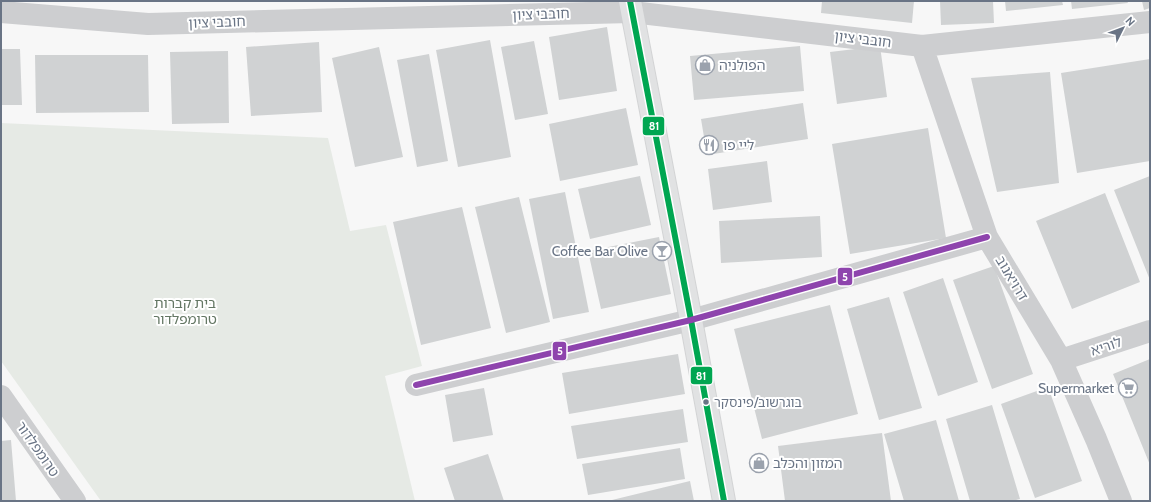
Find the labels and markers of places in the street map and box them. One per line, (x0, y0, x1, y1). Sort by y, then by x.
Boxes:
shop icon: הפולניה (694, 54, 716, 76)
place label: הפולניה (719, 56, 765, 74)
restaurant icon: ליי פו (698, 134, 720, 156)
place label: ליי פו (723, 136, 754, 154)
bar icon: Coffee Bar Olive (651, 240, 673, 262)
place label: Coffee Bar Olive (552, 242, 648, 260)
supermarket icon: Supermarket (1117, 377, 1139, 399)
place label: Supermarket (1038, 379, 1114, 397)
place label: בוגרשוב/פינסקר (714, 394, 802, 410)
marker: בוגרשוב/פינסקר (701, 397, 711, 407)
shop icon: המזון והכלב (748, 452, 770, 474)
place label: המזון והכלב (773, 454, 843, 472)

